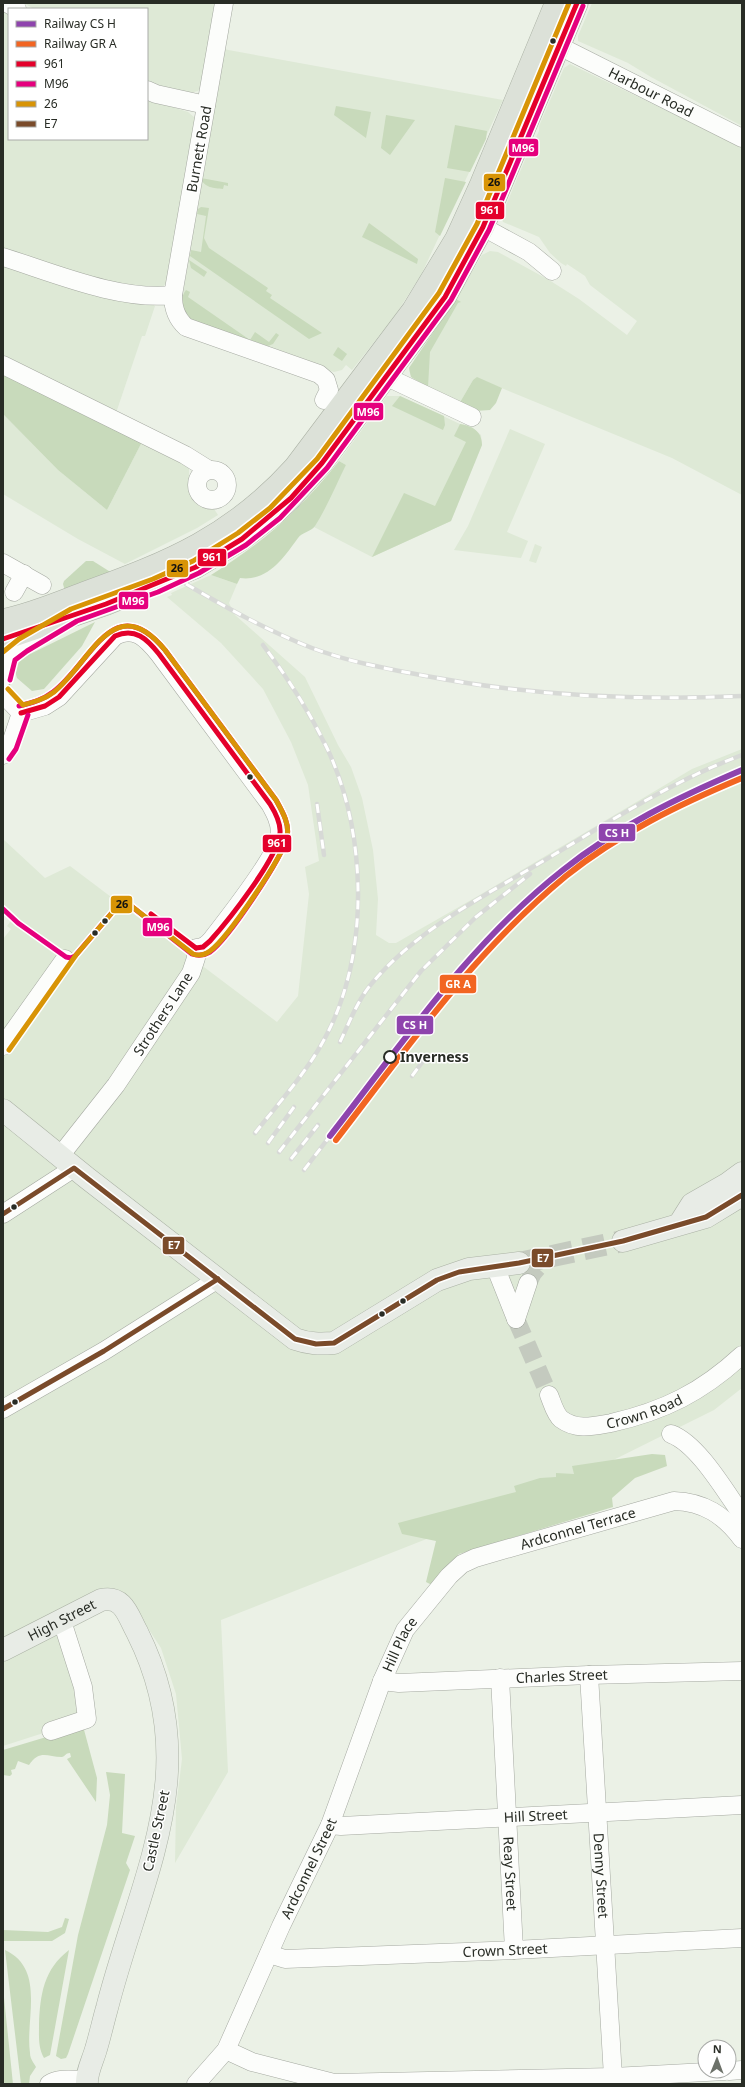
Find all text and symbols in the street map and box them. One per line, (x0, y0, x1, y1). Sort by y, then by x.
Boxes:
legend (8, 8, 148, 140)
text: Railway CS H (44, 15, 116, 32)
text: Railway GR A (44, 35, 117, 52)
unlabelled marker (548, 36, 558, 46)
text: 961 (44, 55, 65, 72)
street label: Harbour Road (605, 62, 697, 121)
text: M96 (44, 75, 69, 92)
text: 26 (44, 95, 58, 112)
street label: Burnett Road (182, 104, 215, 194)
text: E7 (44, 115, 58, 132)
line badge: M96 (508, 138, 539, 157)
text: M96 (512, 140, 534, 155)
line badge: 26 (483, 173, 506, 192)
text: 26 (488, 174, 500, 189)
line badge: 961 (475, 201, 505, 220)
text: 961 (481, 202, 499, 217)
line badge: M96 (353, 402, 384, 421)
text: M96 (357, 404, 379, 419)
line badge: 961 (197, 548, 227, 567)
text: 961 (203, 549, 221, 564)
line badge: 26 (166, 559, 189, 578)
text: 26 (171, 560, 183, 575)
line badge: M96 (118, 591, 149, 610)
text: M96 (122, 593, 144, 608)
unlabelled marker (245, 772, 255, 782)
line badge: CS H (598, 823, 636, 842)
text: CS H (605, 825, 629, 840)
line badge: 961 (262, 834, 292, 853)
text: 961 (268, 835, 286, 850)
line badge: 26 (110, 895, 133, 914)
text: 26 (116, 896, 128, 911)
unlabelled marker (100, 916, 110, 926)
line badge: M96 (142, 917, 173, 937)
text: M96 (147, 919, 169, 934)
unlabelled marker (90, 928, 100, 938)
street label: Strothers Lane (128, 968, 197, 1059)
line badge: GR A (439, 974, 477, 994)
text: GR A (445, 976, 471, 991)
line badge: CS H (396, 1015, 434, 1035)
text: CS H (403, 1017, 427, 1032)
place label: Inverness (400, 1047, 469, 1066)
marker: Inverness (383, 1050, 397, 1064)
unlabelled marker (9, 1202, 19, 1212)
line badge: E7 (162, 1236, 185, 1255)
text: E7 (168, 1237, 180, 1252)
line badge: E7 (531, 1248, 554, 1268)
text: E7 (537, 1250, 549, 1265)
unlabelled marker (398, 1296, 408, 1306)
unlabelled marker (377, 1309, 387, 1319)
street label: Crown Road (605, 1389, 685, 1433)
unlabelled marker (10, 1397, 20, 1407)
street label: Ardconnel Terrace (518, 1502, 638, 1554)
street label: High Street (24, 1594, 99, 1645)
street label: Hill Place (377, 1612, 421, 1675)
street label: Charles Street (515, 1665, 608, 1687)
street label: Castle Street (138, 1788, 173, 1873)
street label: Hill Street (503, 1804, 568, 1826)
street label: Ardconnel Street (276, 1815, 341, 1922)
street label: Denny Street (589, 1832, 614, 1919)
street label: Reay Street (499, 1836, 522, 1911)
street label: Crown Street (462, 1938, 548, 1961)
north arrow (697, 2039, 737, 2079)
text: N (713, 2041, 722, 2056)

